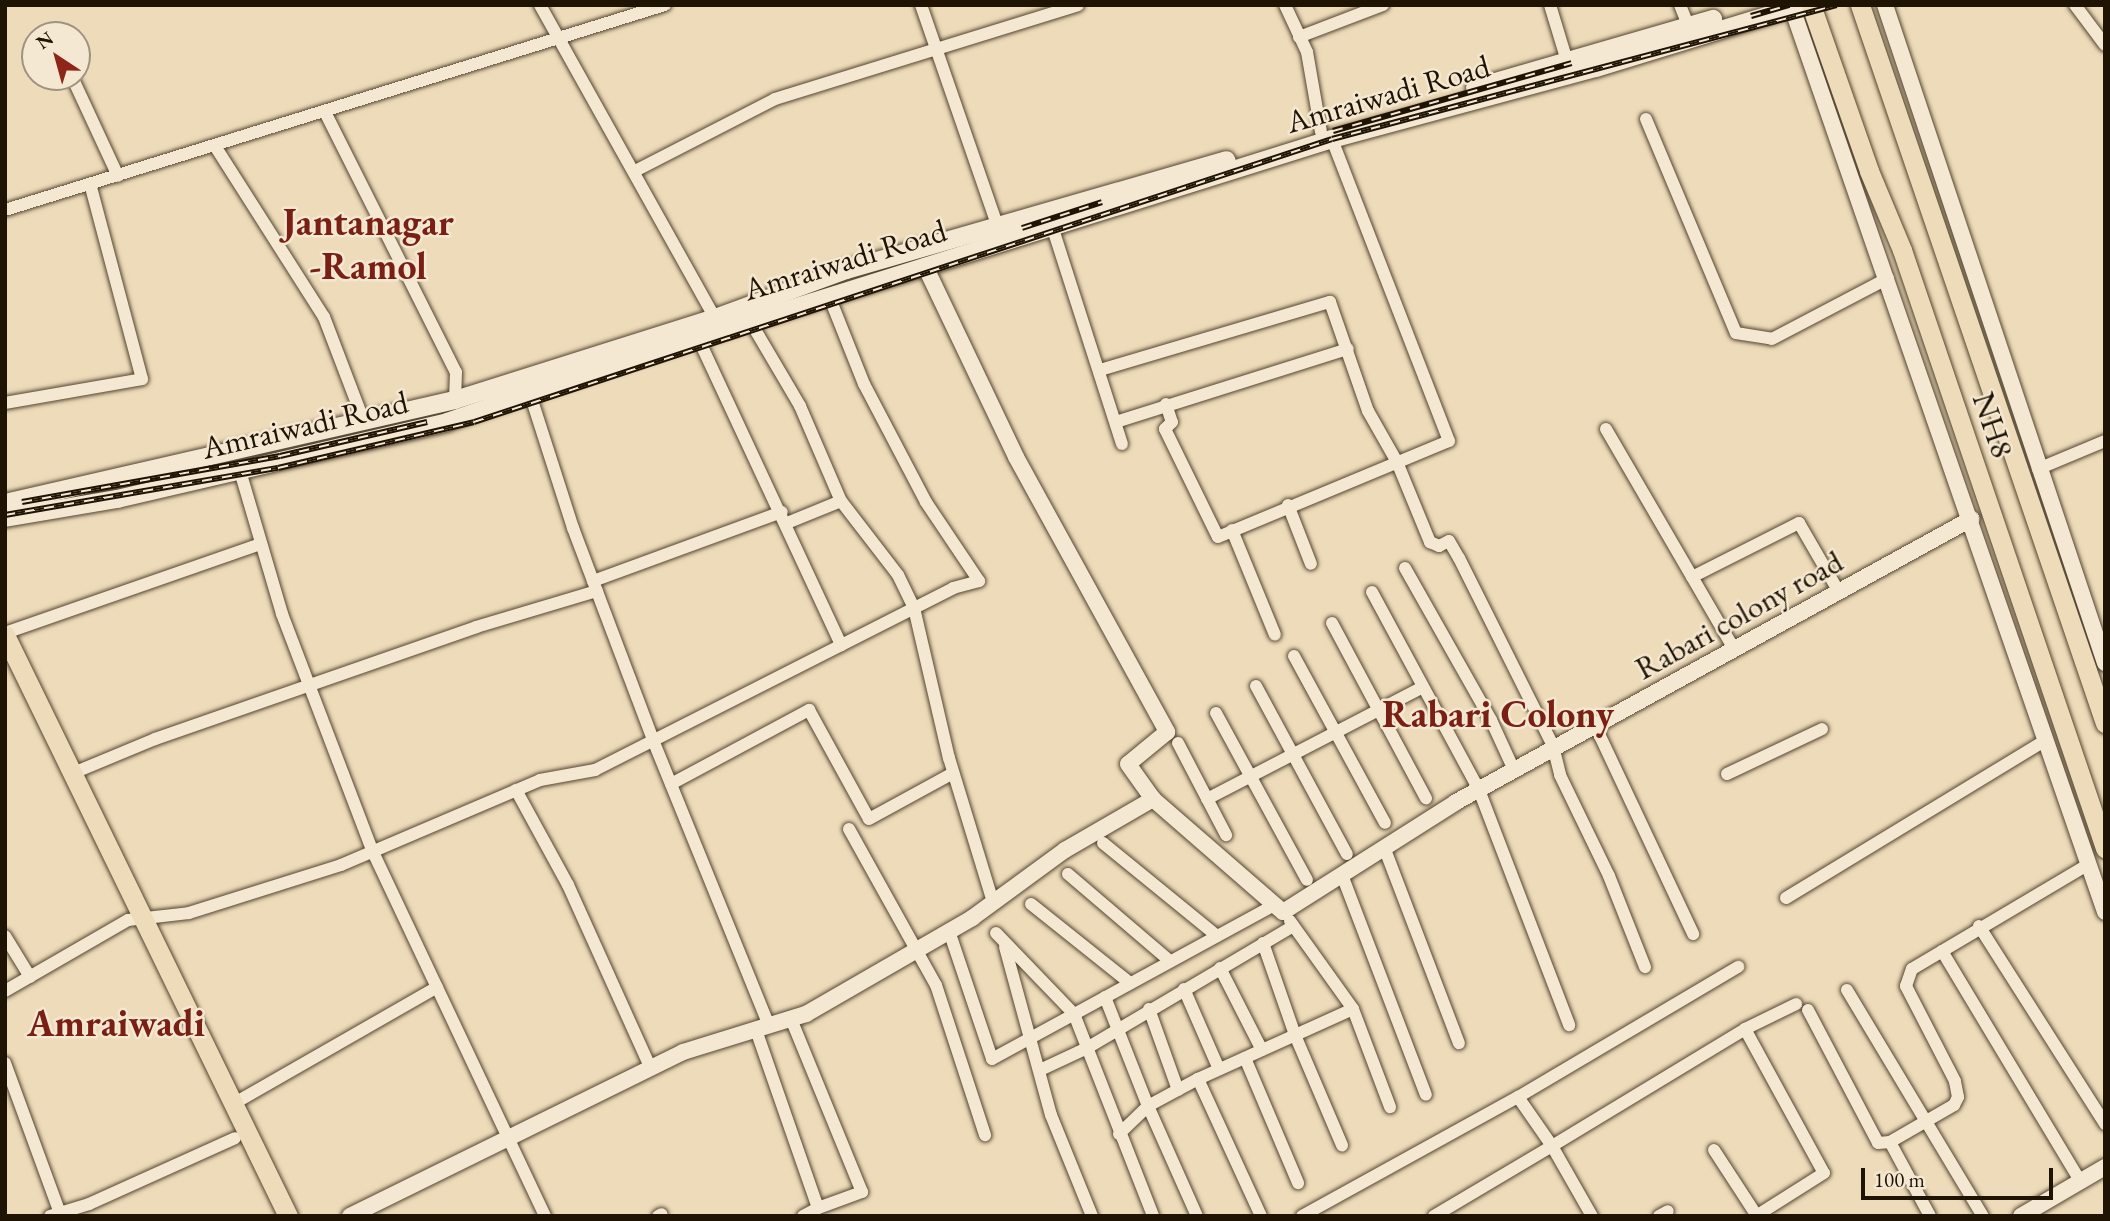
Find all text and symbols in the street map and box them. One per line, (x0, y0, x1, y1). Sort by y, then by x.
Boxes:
north arrow (21, 21, 91, 91)
text: N (31, 26, 58, 55)
street label: Amraiwadi Road (1282, 47, 1494, 141)
district label: Jantanagar -Ramol (282, 199, 454, 288)
street label: Amraiwadi Road (739, 211, 951, 309)
street label: Amraiwadi Road (198, 383, 412, 467)
street label: NH8 (1964, 387, 2022, 463)
street label: Rabari colony road (1629, 542, 1849, 688)
district label: Rabari Colony (1382, 691, 1614, 737)
district label: Amraiwadi (27, 1000, 205, 1046)
scale bar (1865, 1154, 2058, 1198)
text: 100 m (1874, 1166, 1925, 1193)

